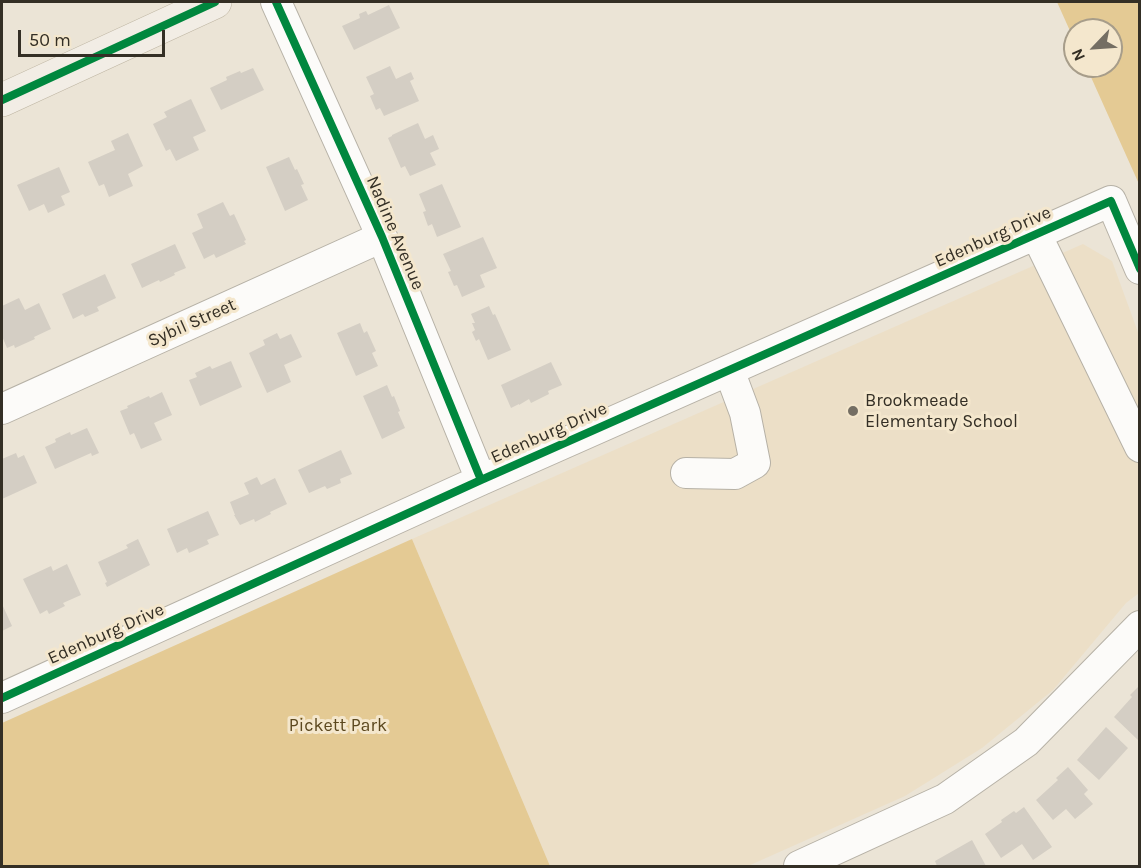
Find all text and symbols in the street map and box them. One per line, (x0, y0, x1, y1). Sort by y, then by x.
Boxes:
scale bar (21, 18, 168, 56)
north arrow (1063, 18, 1123, 78)
text: 50 m (29, 29, 71, 51)
text: N (1067, 46, 1089, 64)
street label: Nadine Avenue (361, 173, 429, 293)
street label: Edenburg Drive (931, 202, 1055, 272)
street label: Sybil Street (145, 294, 239, 352)
place label: Brookmeade Elementary School (865, 390, 1018, 432)
street label: Edenburg Drive (487, 398, 611, 468)
marker: Brookmeade Elementary School (846, 404, 860, 418)
street label: Edenburg Drive (44, 599, 168, 669)
park label: Pickett Park (289, 715, 387, 737)

